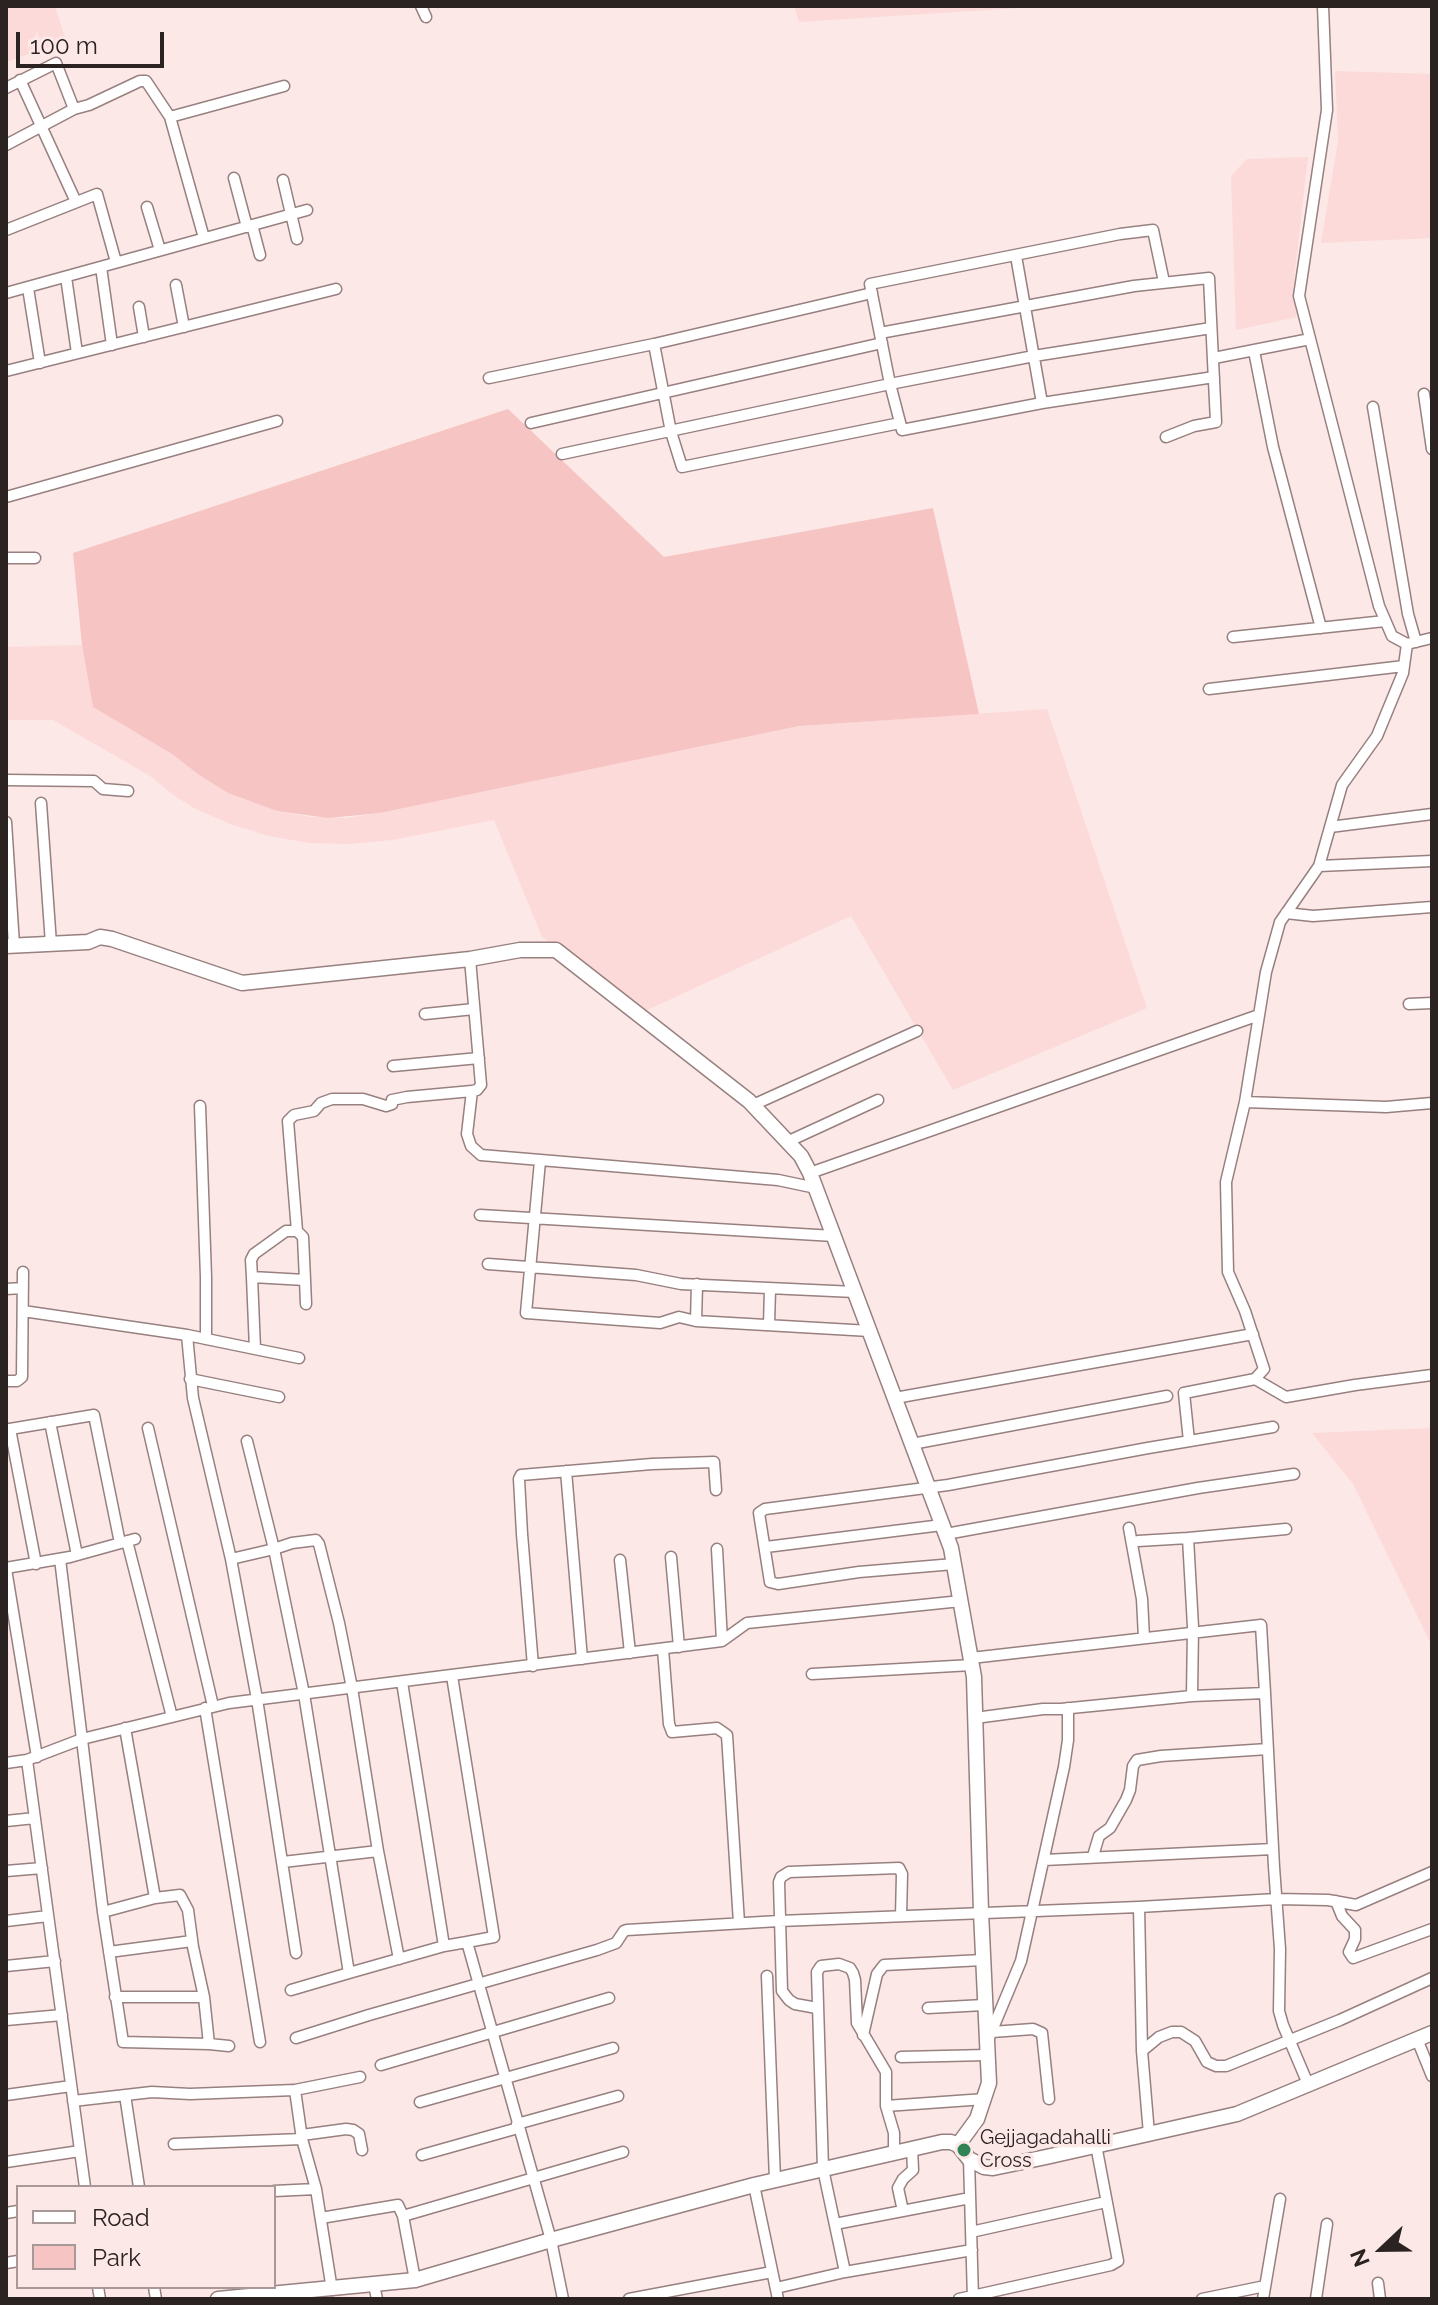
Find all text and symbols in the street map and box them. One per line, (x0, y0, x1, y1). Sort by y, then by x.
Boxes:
scale bar (20, 16, 168, 66)
text: 100 m (30, 31, 98, 60)
place label: Gejjagadahalli Cross (980, 2126, 1111, 2173)
marker: Gejjagadahalli Cross (955, 2141, 973, 2159)
legend (16, 2185, 276, 2289)
text: Road (92, 2203, 150, 2232)
north arrow (1342, 2209, 1422, 2289)
text: Park (92, 2243, 141, 2272)
text: N (1345, 2245, 1375, 2271)

